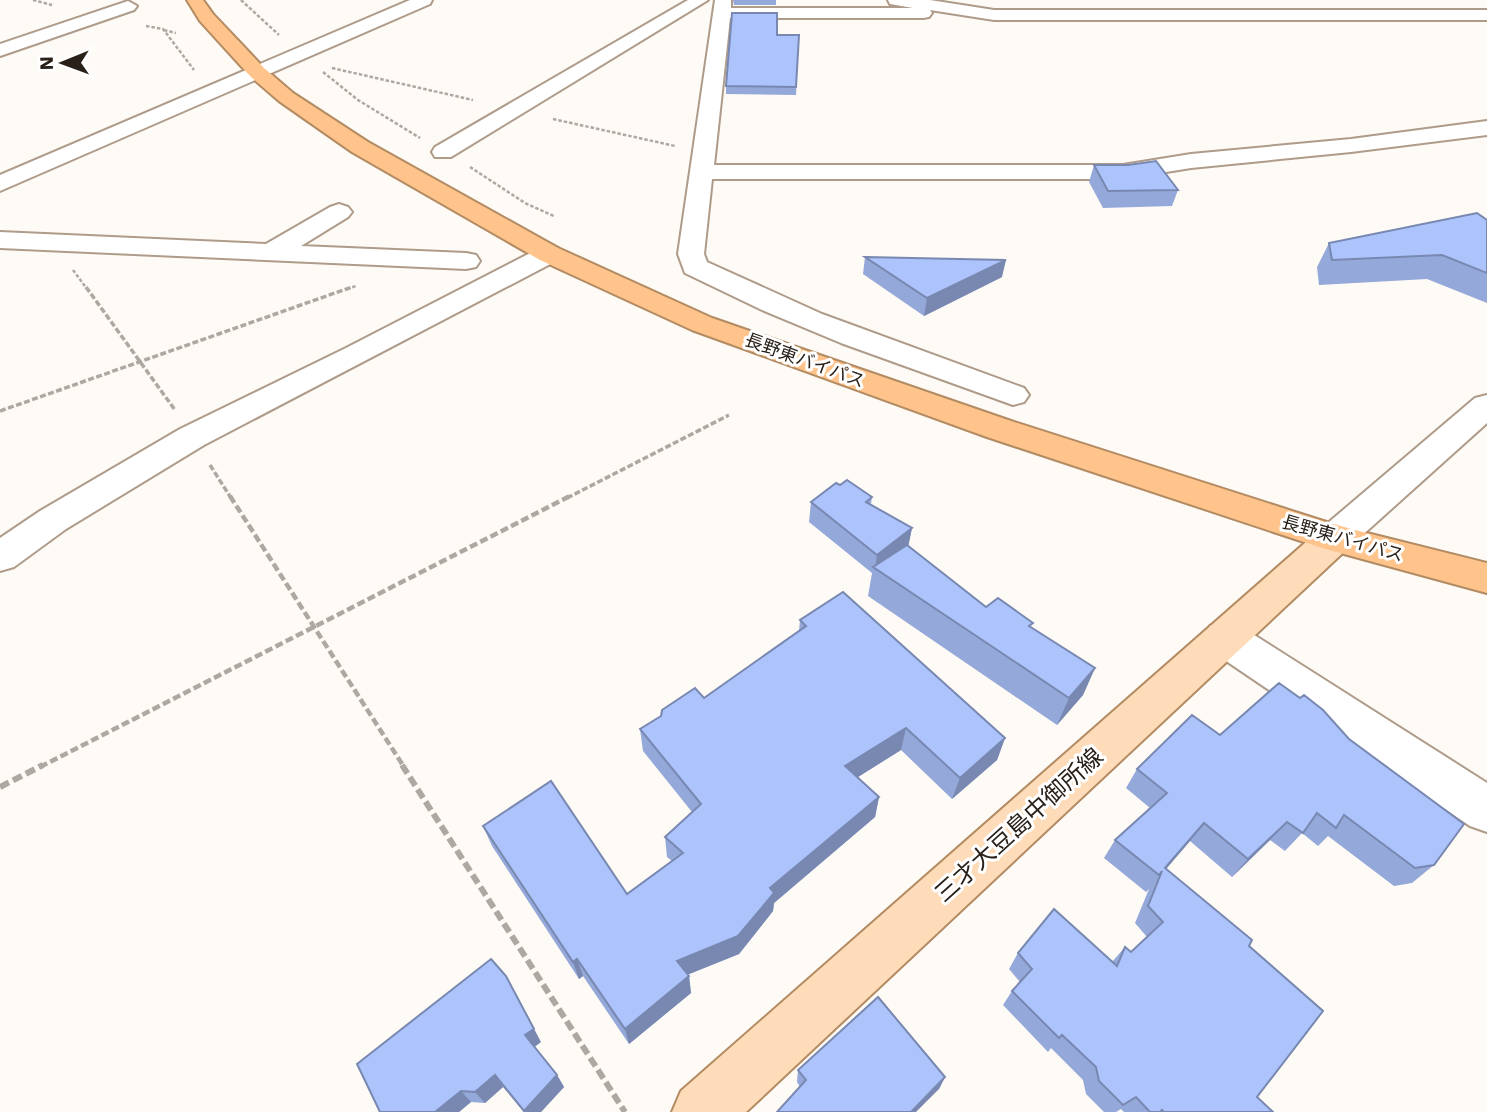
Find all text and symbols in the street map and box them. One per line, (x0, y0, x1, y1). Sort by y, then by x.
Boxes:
north arrow (28, 28, 98, 98)
text: N (35, 56, 58, 71)
street label: 長野東バイパス (742, 329, 868, 391)
street label: 長野東バイパス (1280, 511, 1406, 565)
street label: 三才大豆島中御所線 (929, 742, 1109, 908)

